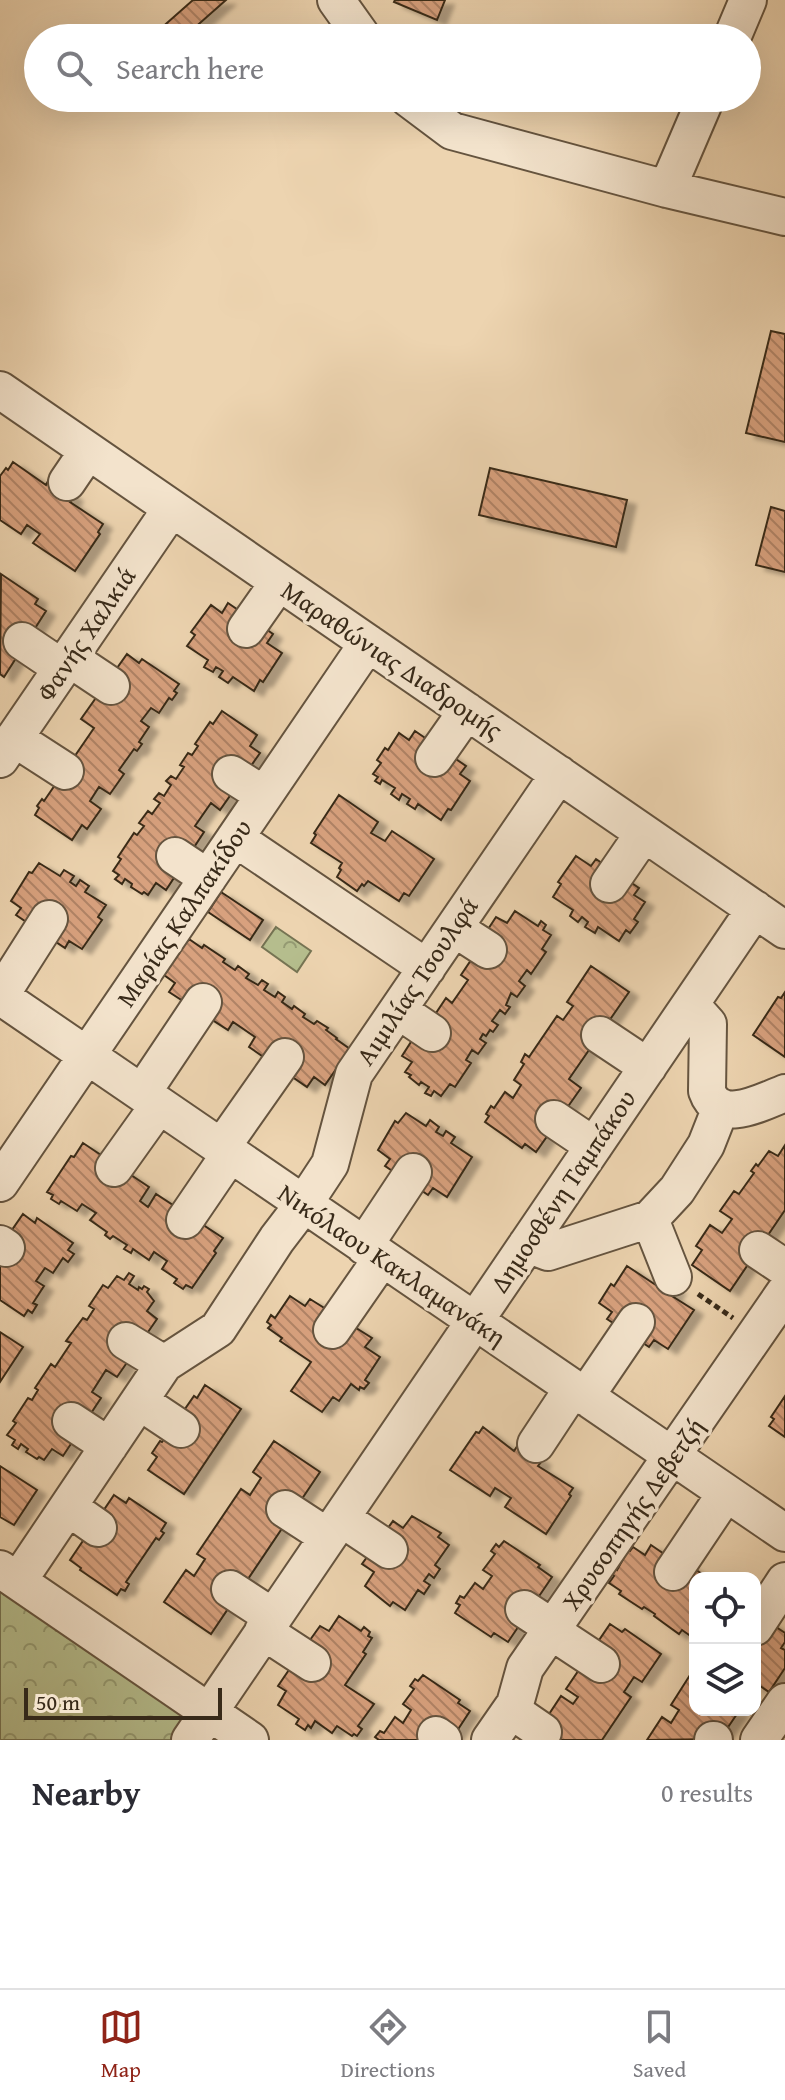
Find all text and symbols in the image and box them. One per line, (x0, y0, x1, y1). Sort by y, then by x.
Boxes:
search box (24, 24, 761, 112)
icon: search (52, 46, 96, 90)
text: Search here (116, 46, 264, 90)
street label: Φανής Χαλκιά (26, 559, 145, 709)
street label: Μαραθώνιας Διαδρομής (274, 571, 511, 748)
street label: Μαρίας Καλπακίδου (106, 811, 261, 1014)
street label: Αιμιλίας Τσουλφά (346, 889, 487, 1073)
street label: Δημοσθένη Ταμπάκου (480, 1081, 645, 1300)
street label: Νικόλαου Κακλαμανάκη (270, 1174, 514, 1356)
street label: Χρυσοπηγής Δεβετζή (551, 1409, 714, 1618)
map controls (689, 1572, 761, 1716)
button: locate (689, 1572, 761, 1644)
button: layers (689, 1644, 761, 1716)
scale bar (24, 1684, 222, 1720)
text: 50 m (36, 1686, 80, 1718)
text: Nearby (32, 1768, 141, 1817)
text: 0 results (661, 1773, 753, 1812)
tab: Map (99, 2005, 143, 2085)
tab: Directions (341, 2005, 435, 2085)
tab: Saved (633, 2005, 686, 2085)

